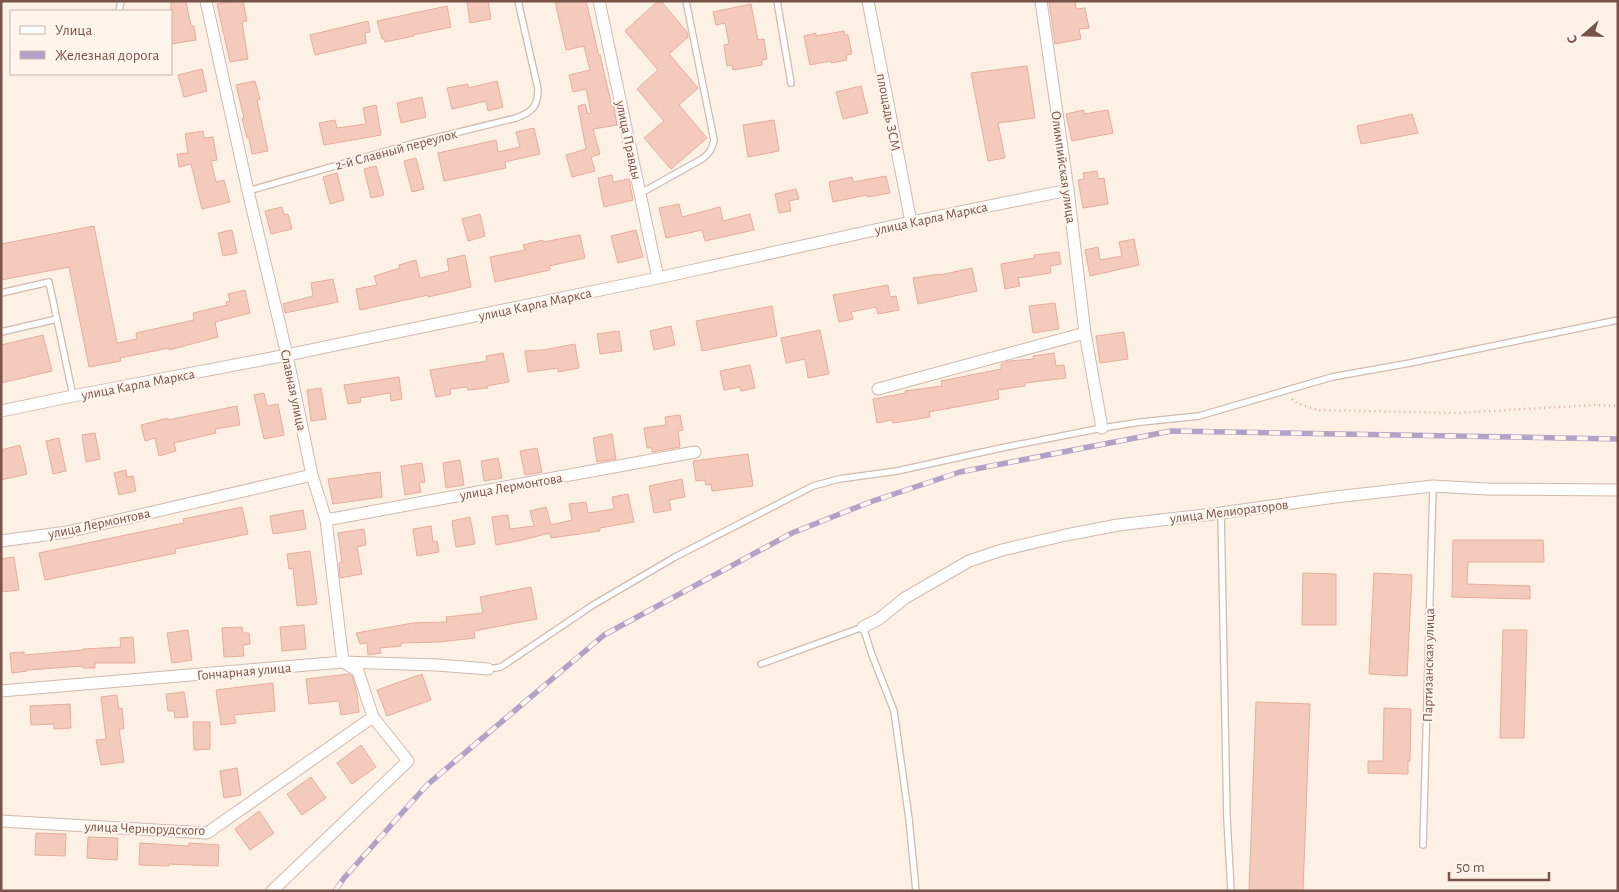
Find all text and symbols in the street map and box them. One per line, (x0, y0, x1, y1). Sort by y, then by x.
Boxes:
legend (10, 10, 172, 75)
north arrow (1559, 10, 1609, 60)
text: Улица (55, 23, 92, 38)
text: С (1565, 33, 1581, 45)
text: Железная дорога (55, 48, 160, 63)
street label: площадь ЗСМ (874, 72, 902, 152)
street label: улица Правды (613, 98, 643, 181)
street label: Олимпийская улица (1048, 110, 1078, 225)
street label: 2-й Славный переулок (334, 127, 459, 173)
street label: улица Карла Маркса (872, 200, 990, 238)
street label: улица Карла Маркса (476, 286, 594, 324)
street label: Славная улица (278, 348, 309, 433)
street label: улица Карла Маркса (79, 367, 197, 403)
street label: улица Лермонтова (458, 471, 564, 503)
street label: улица Мелиораторов (1168, 498, 1289, 526)
street label: улица Лермонтова (46, 506, 152, 542)
street label: Партизанская улица (1421, 607, 1437, 722)
street label: Гончарная улица (196, 661, 292, 683)
street label: улица Чернорудского (83, 820, 206, 838)
scale bar (1449, 850, 1549, 882)
text: 50 m (1456, 860, 1485, 875)

